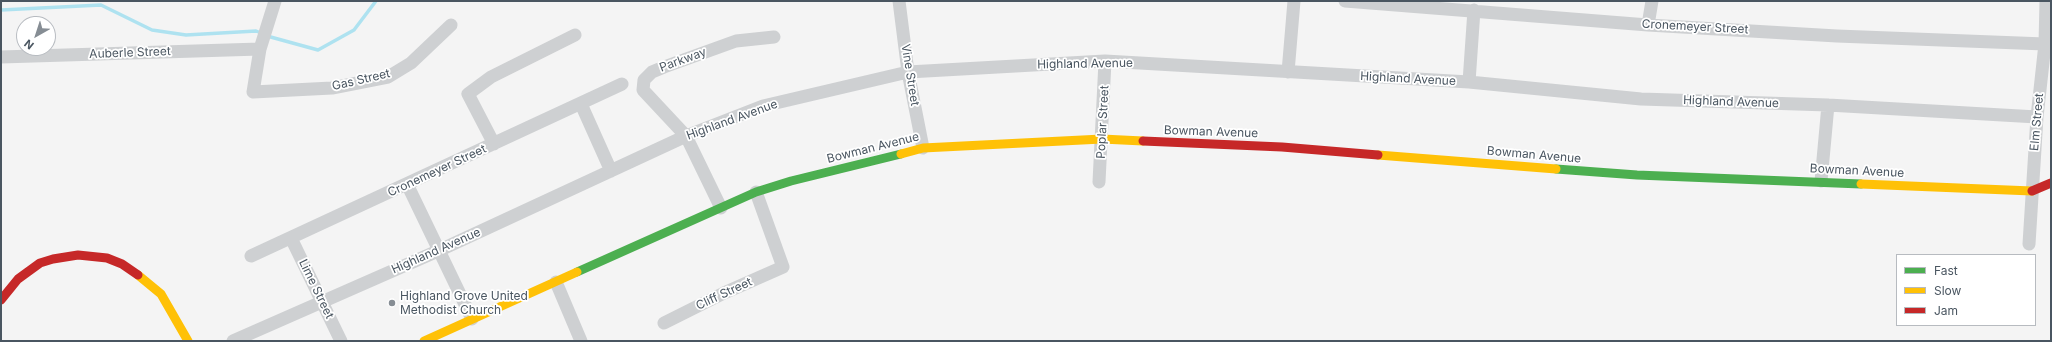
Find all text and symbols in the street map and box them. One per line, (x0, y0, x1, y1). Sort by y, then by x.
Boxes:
north arrow (16, 16, 56, 56)
street label: Cronemeyer Street (1641, 17, 1749, 37)
text: N (21, 36, 37, 53)
street label: Vine Street (898, 43, 922, 107)
street label: Auberle Street (89, 44, 171, 62)
street label: Parkway (658, 45, 708, 75)
street label: Highland Avenue (1037, 56, 1133, 72)
street label: Gas Street (331, 66, 391, 94)
street label: Highland Avenue (1360, 69, 1456, 89)
street label: Poplar Street (1094, 85, 1112, 159)
street label: Highland Avenue (1683, 93, 1779, 111)
street label: Elm Street (2027, 93, 2047, 151)
street label: Highland Avenue (684, 97, 780, 143)
street label: Bowman Avenue (1164, 123, 1258, 141)
street label: Bowman Avenue (825, 130, 921, 166)
street label: Cronemeyer Street (386, 142, 488, 200)
street label: Bowman Avenue (1486, 144, 1582, 166)
street label: Bowman Avenue (1809, 161, 1905, 181)
street label: Highland Avenue (389, 225, 483, 277)
legend (1896, 254, 2036, 326)
street label: Lime Street (295, 257, 337, 321)
text: Fast (1934, 263, 1958, 278)
street label: Cliff Street (694, 275, 754, 313)
text: Slow (1934, 283, 1961, 298)
place label: Highland Grove United Methodist Church (400, 289, 528, 317)
marker: Highland Grove United Methodist Church (387, 298, 397, 308)
text: Jam (1934, 303, 1958, 318)

